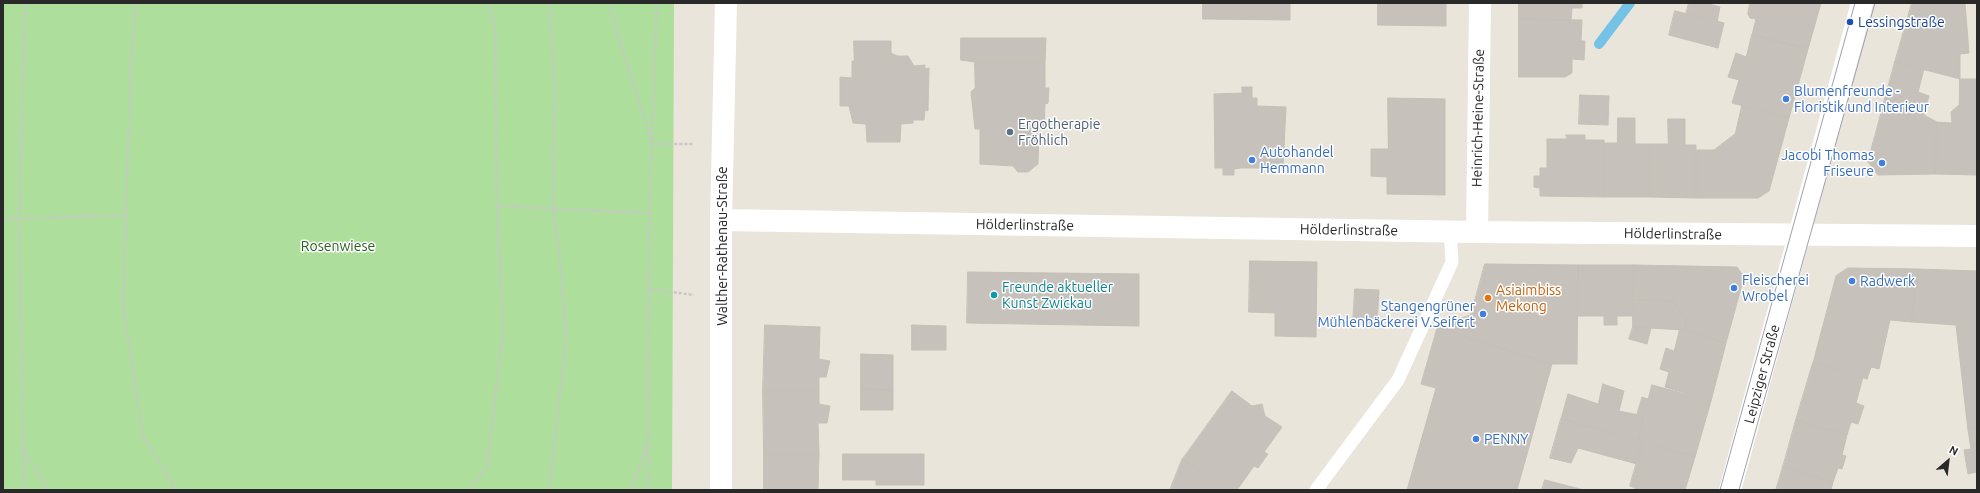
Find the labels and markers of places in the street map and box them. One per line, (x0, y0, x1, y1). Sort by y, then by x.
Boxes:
place label: Lessingstraße (1858, 14, 1945, 30)
marker: Lessingstraße (1845, 17, 1855, 27)
place label: Blumenfreunde - Floristik und Interieur (1794, 83, 1929, 116)
marker: Blumenfreunde - Floristik und Interieur (1781, 94, 1791, 104)
place label: Ergotherapie Fröhlich (1018, 116, 1100, 148)
marker: Ergotherapie Fröhlich (1005, 127, 1015, 137)
place label: Autohandel Hemmann (1260, 144, 1334, 176)
place label: Jacobi Thomas Friseure (1781, 147, 1874, 180)
marker: Autohandel Hemmann (1247, 155, 1257, 165)
marker: Jacobi Thomas Friseure (1877, 158, 1887, 168)
place label: Fleischerei Wrobel (1742, 272, 1809, 304)
place label: Radwerk (1860, 273, 1915, 289)
marker: Radwerk (1847, 276, 1857, 286)
place label: Freunde aktueller Kunst Zwickau (1002, 279, 1113, 312)
place label: Asiaimbiss Mekong (1496, 282, 1561, 314)
marker: Fleischerei Wrobel (1729, 283, 1739, 293)
marker: Freunde aktueller Kunst Zwickau (989, 290, 999, 300)
marker: Asiaimbiss Mekong (1483, 293, 1493, 303)
place label: Stangengrüner Mühlenbäckerei V.Seifert (1317, 298, 1475, 330)
marker: Stangengrüner Mühlenbäckerei V.Seifert (1478, 309, 1488, 319)
place label: PENNY (1484, 431, 1528, 447)
marker: PENNY (1471, 434, 1481, 444)

